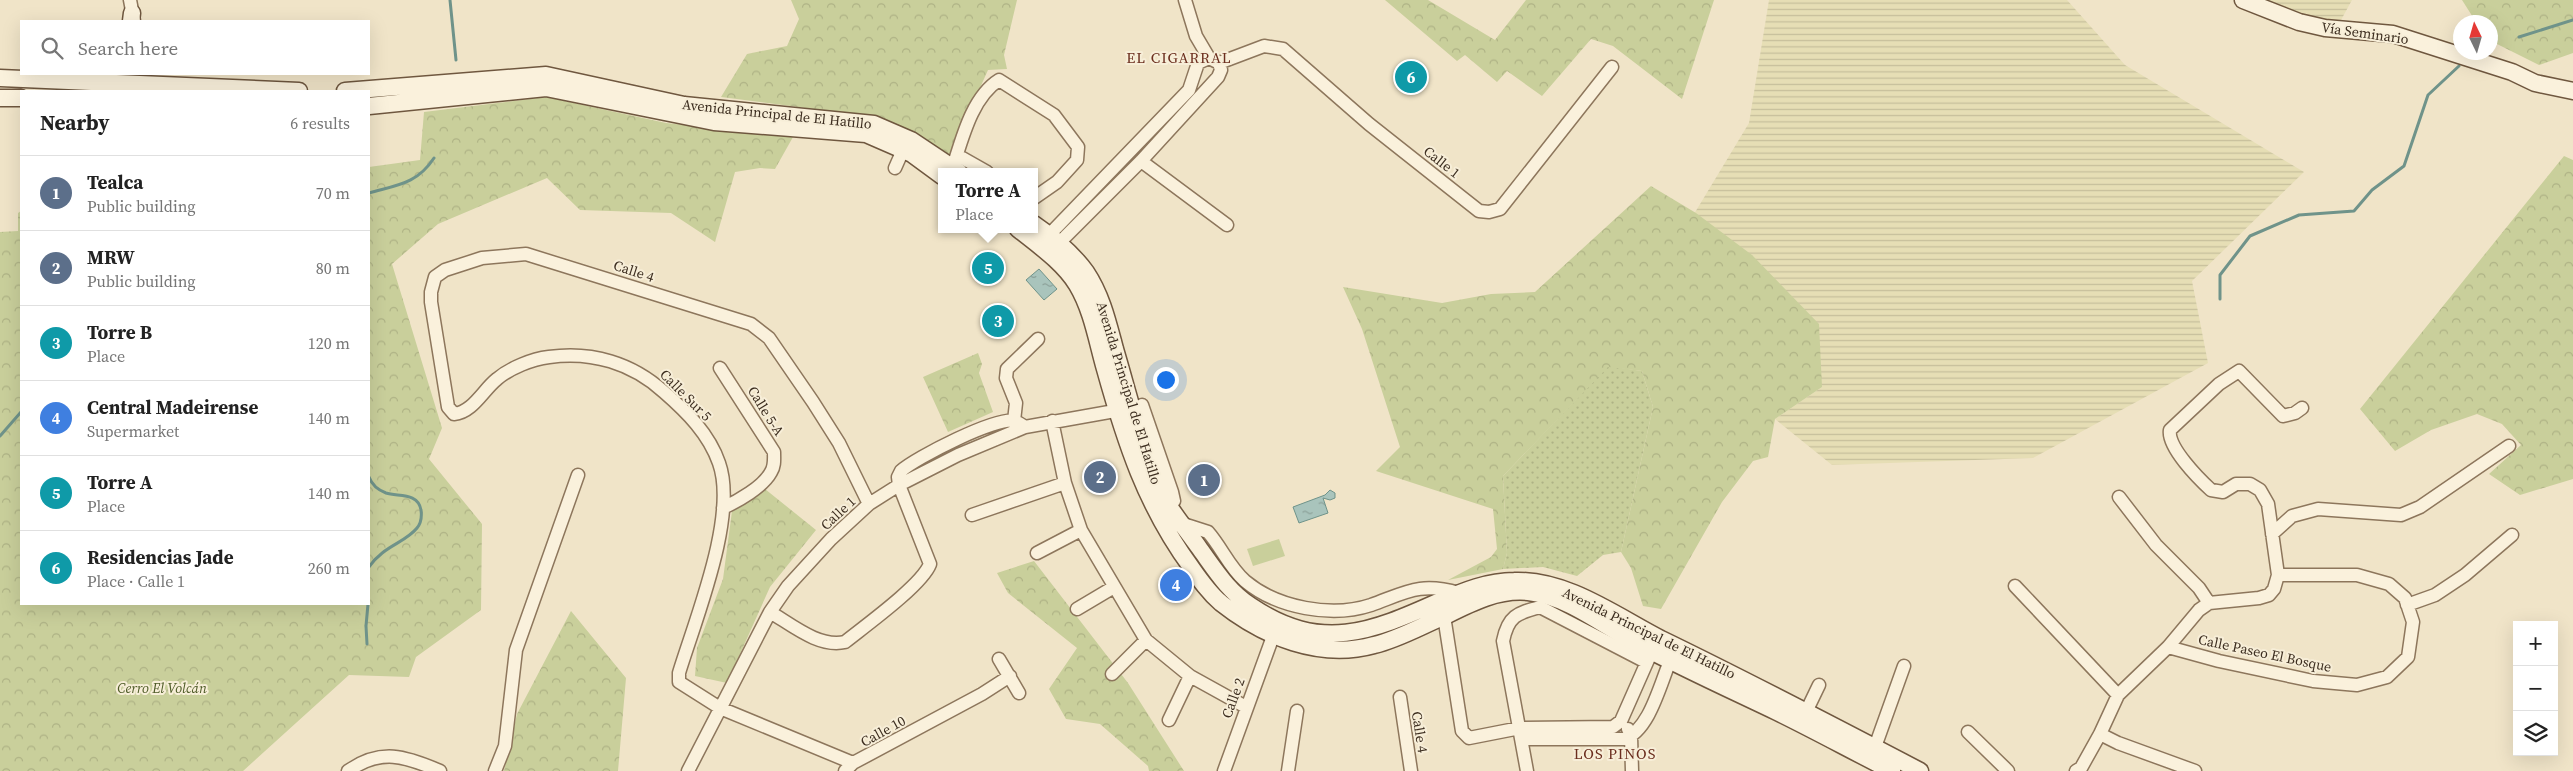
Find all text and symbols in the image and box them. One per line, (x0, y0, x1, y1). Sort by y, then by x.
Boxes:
north arrow (2453, 15, 2498, 60)
street label: Vía Seminario (2320, 17, 2410, 49)
search box (20, 20, 370, 75)
icon: search (38, 34, 66, 62)
text: Search here (78, 35, 178, 61)
district label: EL CIGARRAL (1126, 47, 1232, 68)
pin: 6 (1395, 58, 1427, 96)
street label: Avenida Principal de El Hatillo (681, 94, 873, 134)
text: Nearby (40, 108, 110, 137)
text: 6 results (290, 112, 350, 134)
street label: Calle 1 (1419, 141, 1465, 183)
popup (938, 168, 1038, 233)
text: Tealca (87, 169, 143, 195)
text: Torre A (955, 177, 1021, 203)
text: 1 (52, 182, 60, 204)
text: 70 m (316, 182, 350, 204)
text: Public building (87, 195, 196, 217)
text: Place (955, 203, 993, 225)
text: MRW (87, 244, 135, 270)
pin: 5 (972, 249, 1004, 287)
street label: Calle 4 (611, 255, 657, 287)
text: 2 (52, 257, 60, 279)
text: 80 m (316, 257, 350, 279)
text: Public building (87, 270, 196, 292)
street label: Avenida Principal de El Hatillo (1092, 299, 1166, 487)
pin: 3 (982, 302, 1014, 340)
text: Torre B (87, 319, 152, 345)
text: 3 (52, 332, 60, 354)
text: 120 m (308, 332, 350, 354)
text: Place (87, 345, 125, 367)
street label: Calle Sur 5 (656, 365, 716, 425)
your location (1153, 367, 1179, 393)
street label: Calle 5-A (743, 382, 789, 440)
text: Central Madeirense (87, 394, 258, 420)
text: 4 (52, 407, 60, 429)
text: 140 m (308, 407, 350, 429)
text: Supermarket (87, 420, 179, 442)
pin: 2 (1084, 458, 1116, 496)
pin: 1 (1188, 461, 1220, 499)
text: Torre A (87, 469, 152, 495)
text: 5 (52, 482, 60, 504)
text: 140 m (308, 482, 350, 504)
street label: Calle 1 (816, 491, 860, 535)
text: Place (87, 495, 125, 517)
text: Residencias Jade (87, 544, 234, 570)
text: 6 (52, 557, 60, 579)
text: 260 m (308, 557, 350, 579)
pin: 4 (1160, 566, 1192, 604)
text: Place · Calle 1 (87, 570, 185, 592)
street label: Avenida Principal de El Hatillo (1559, 582, 1739, 684)
map controls (2513, 621, 2558, 756)
button: + (2513, 621, 2558, 666)
street label: Calle Paseo El Bosque (2197, 629, 2333, 677)
button: − (2513, 666, 2558, 711)
street label: Calle 2 (1216, 675, 1250, 721)
park label: Cerro El Volcán (117, 678, 207, 698)
street label: Calle 10 (857, 710, 909, 752)
street label: Calle 4 (1407, 710, 1433, 754)
button: layers (2513, 711, 2558, 756)
district label: LOS PINOS (1574, 743, 1656, 764)

